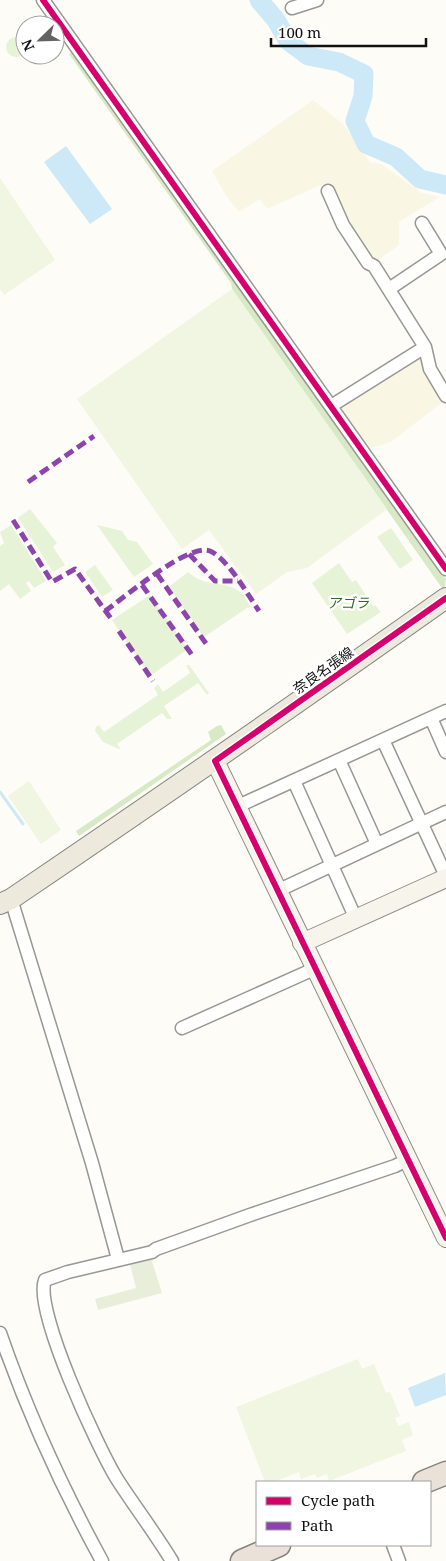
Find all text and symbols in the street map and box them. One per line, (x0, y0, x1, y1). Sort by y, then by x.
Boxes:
north arrow (15, 15, 65, 65)
scale bar (271, 15, 426, 47)
text: 100 m (278, 22, 321, 42)
text: N (17, 36, 38, 54)
park label: アゴラ (327, 593, 369, 612)
street label: 奈良名張線 (289, 642, 357, 698)
legend (256, 1481, 431, 1546)
text: Cycle path (301, 1490, 376, 1510)
text: Path (301, 1515, 334, 1535)

